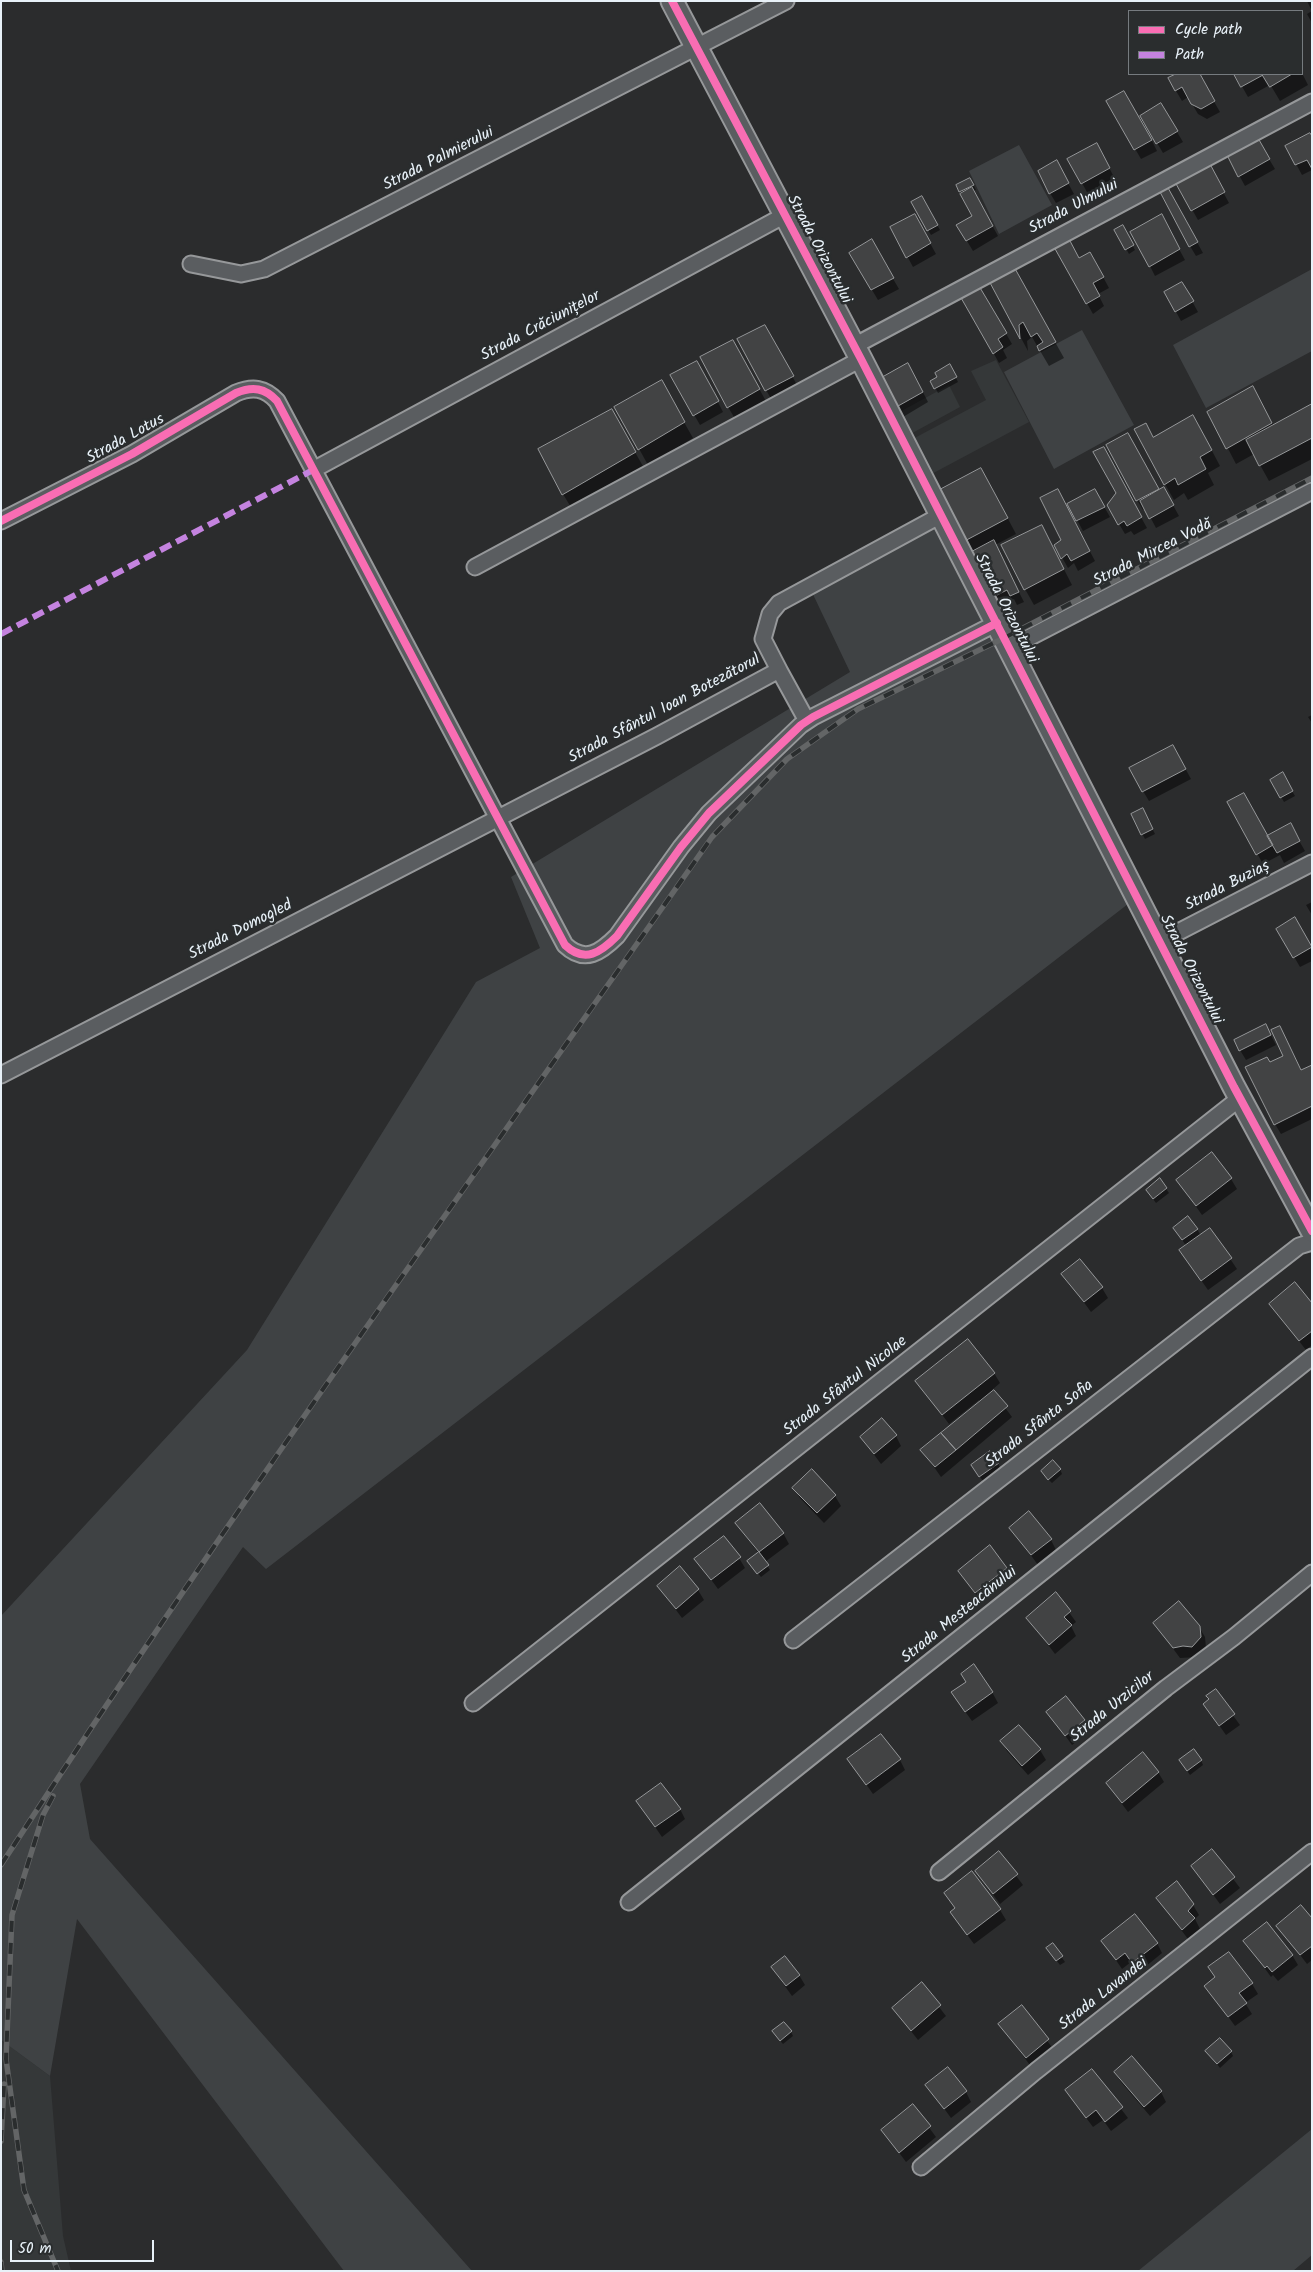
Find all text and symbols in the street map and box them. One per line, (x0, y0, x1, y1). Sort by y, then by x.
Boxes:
legend (1128, 10, 1303, 75)
text: Cycle path (1175, 18, 1242, 42)
text: Path (1175, 43, 1204, 67)
street label: Strada Palmierului (380, 124, 498, 196)
street label: Strada Ulmului (1026, 176, 1122, 240)
street label: Strada Orizontului (781, 192, 855, 308)
street label: Strada Crăciunițelor (478, 287, 604, 367)
street label: Strada Lotus (84, 411, 168, 469)
street label: Strada Mircea Vodă (1090, 516, 1216, 592)
street label: Strada Orizontului (969, 551, 1041, 667)
street label: Strada Sfântul Ioan Botezătorul (566, 651, 764, 769)
street label: Strada Buziaș (1182, 857, 1274, 917)
street label: Strada Domogled (186, 897, 296, 965)
street label: Strada Orizontului (1154, 912, 1226, 1028)
street label: Strada Sfântul Nicolae (780, 1333, 912, 1441)
street label: Strada Sfânta Sofia (982, 1377, 1098, 1473)
street label: Strada Mesteacănului (898, 1563, 1022, 1669)
street label: Strada Urzicilor (1067, 1668, 1159, 1748)
street label: Strada Lavandei (1056, 1954, 1152, 2036)
scale bar (12, 2230, 156, 2262)
text: 50 m (18, 2237, 52, 2261)

